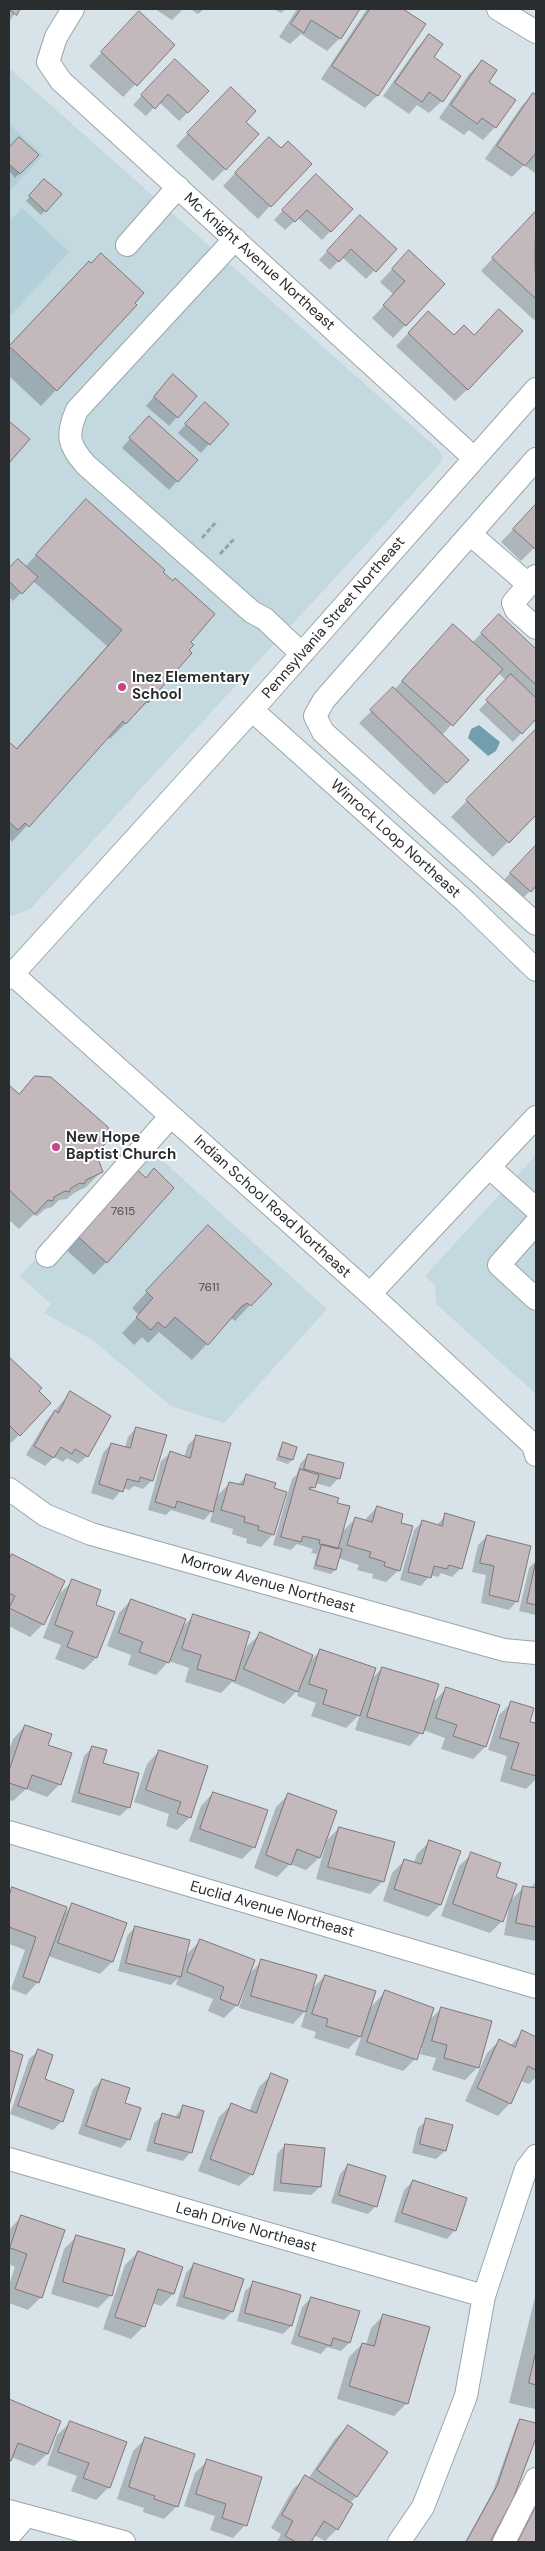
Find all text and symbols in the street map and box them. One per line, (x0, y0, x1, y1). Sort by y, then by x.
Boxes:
street label: Mc Knight Avenue Northeast (180, 189, 338, 335)
street label: Pennsylvania Street Northeast (259, 533, 409, 703)
place label: Inez Elementary School (132, 669, 250, 704)
marker: Inez Elementary School (116, 681, 128, 693)
street label: Winrock Loop Northeast (326, 776, 464, 902)
place label: New Hope Baptist Church (66, 1129, 176, 1164)
street label: Indian School Road Northeast (190, 1132, 354, 1282)
marker: New Hope Baptist Church (50, 1141, 62, 1153)
house number: 7615 (111, 1205, 135, 1219)
house number: 7611 (198, 1281, 220, 1295)
street label: Morrow Avenue Northeast (179, 1550, 357, 1618)
street label: Euclid Avenue Northeast (188, 1878, 356, 1942)
street label: Leah Drive Northeast (174, 2199, 318, 2257)

